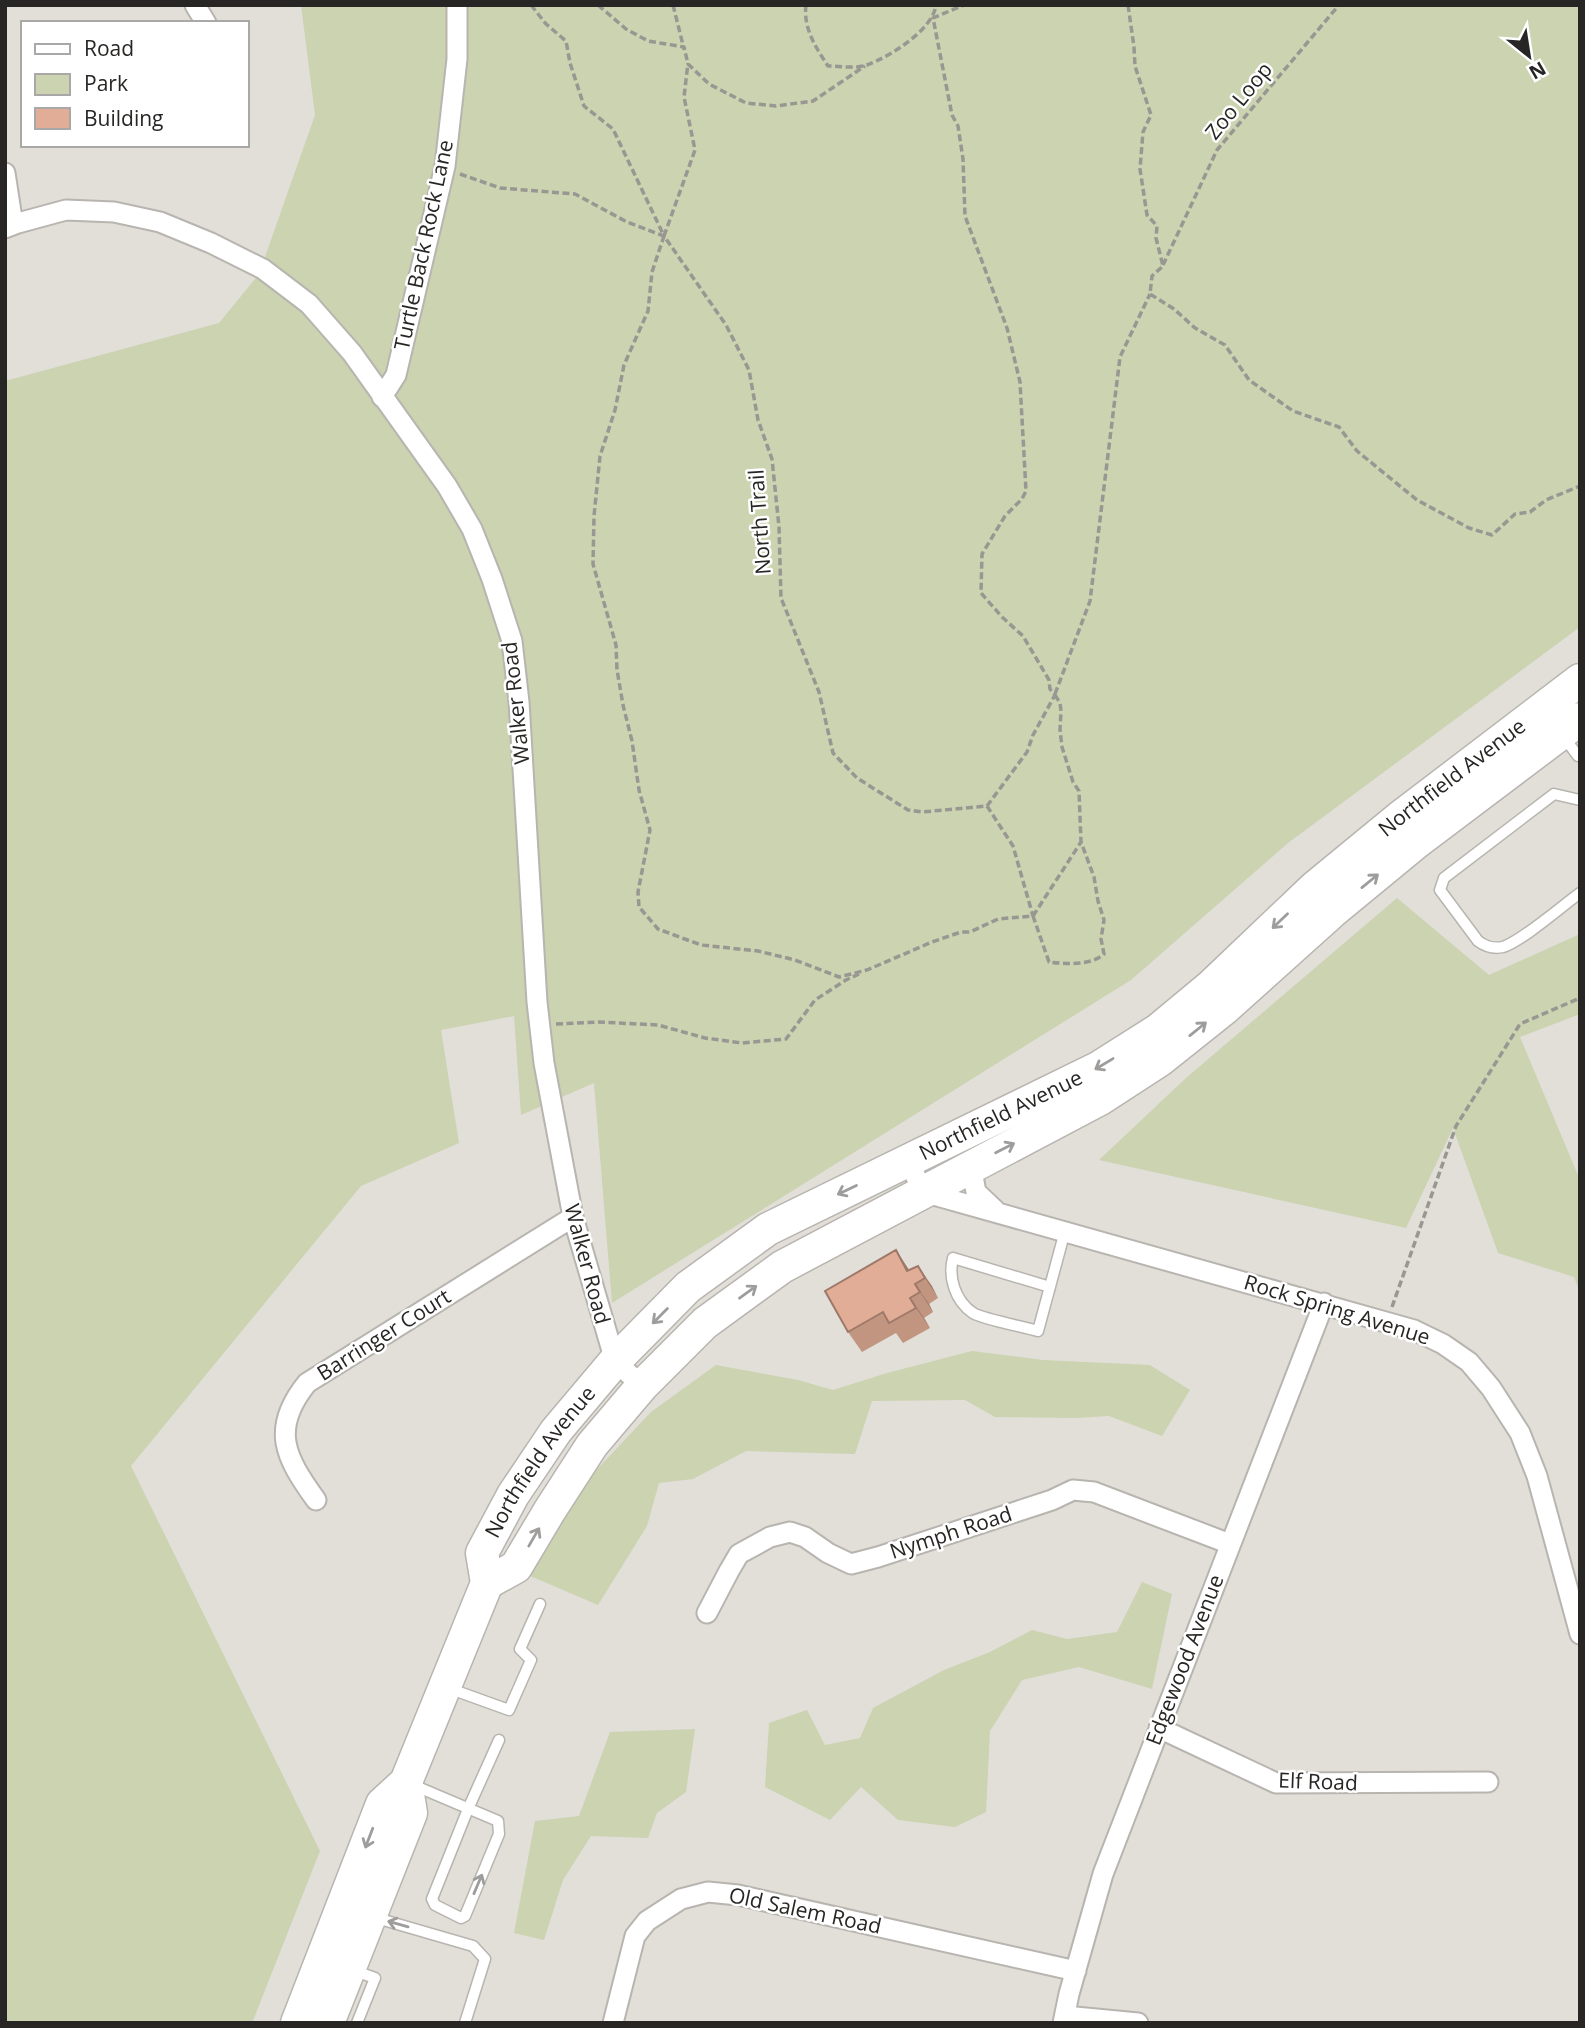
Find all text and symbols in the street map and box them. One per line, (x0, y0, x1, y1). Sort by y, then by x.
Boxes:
legend (21, 21, 248, 147)
north arrow (1494, 21, 1564, 91)
text: Road (84, 34, 134, 62)
street label: Zoo Loop (1198, 56, 1278, 145)
text: N (1524, 56, 1551, 86)
text: Park (84, 69, 128, 97)
text: Building (84, 104, 163, 132)
street label: Turtle Back Rock Lane (387, 137, 459, 353)
street label: North Trail (741, 469, 777, 576)
street label: Walker Road (495, 640, 535, 766)
street label: Northfield Avenue (1372, 712, 1531, 842)
one-way arrow (1361, 873, 1379, 888)
one-way arrow (1272, 912, 1289, 929)
one-way arrow (1189, 1022, 1207, 1037)
one-way arrow (1094, 1058, 1115, 1071)
street label: Northfield Avenue (914, 1063, 1087, 1166)
one-way arrow (994, 1141, 1015, 1154)
one-way arrow (837, 1184, 858, 1198)
street label: Walker Road (558, 1201, 617, 1327)
street label: Rock Spring Avenue (1241, 1267, 1434, 1351)
street label: Barringer Court (311, 1282, 456, 1386)
one-way arrow (738, 1285, 757, 1299)
one-way arrow (651, 1307, 668, 1324)
street label: Northfield Avenue (478, 1380, 601, 1542)
street label: Nymph Road (886, 1499, 1015, 1565)
one-way arrow (527, 1527, 541, 1547)
street label: Edgewood Avenue (1139, 1570, 1230, 1749)
street label: Elf Road (1278, 1766, 1358, 1796)
one-way arrow (362, 1826, 374, 1848)
one-way arrow (472, 1873, 485, 1895)
street label: Old Salem Road (726, 1880, 884, 1940)
one-way arrow (387, 1917, 409, 1930)

